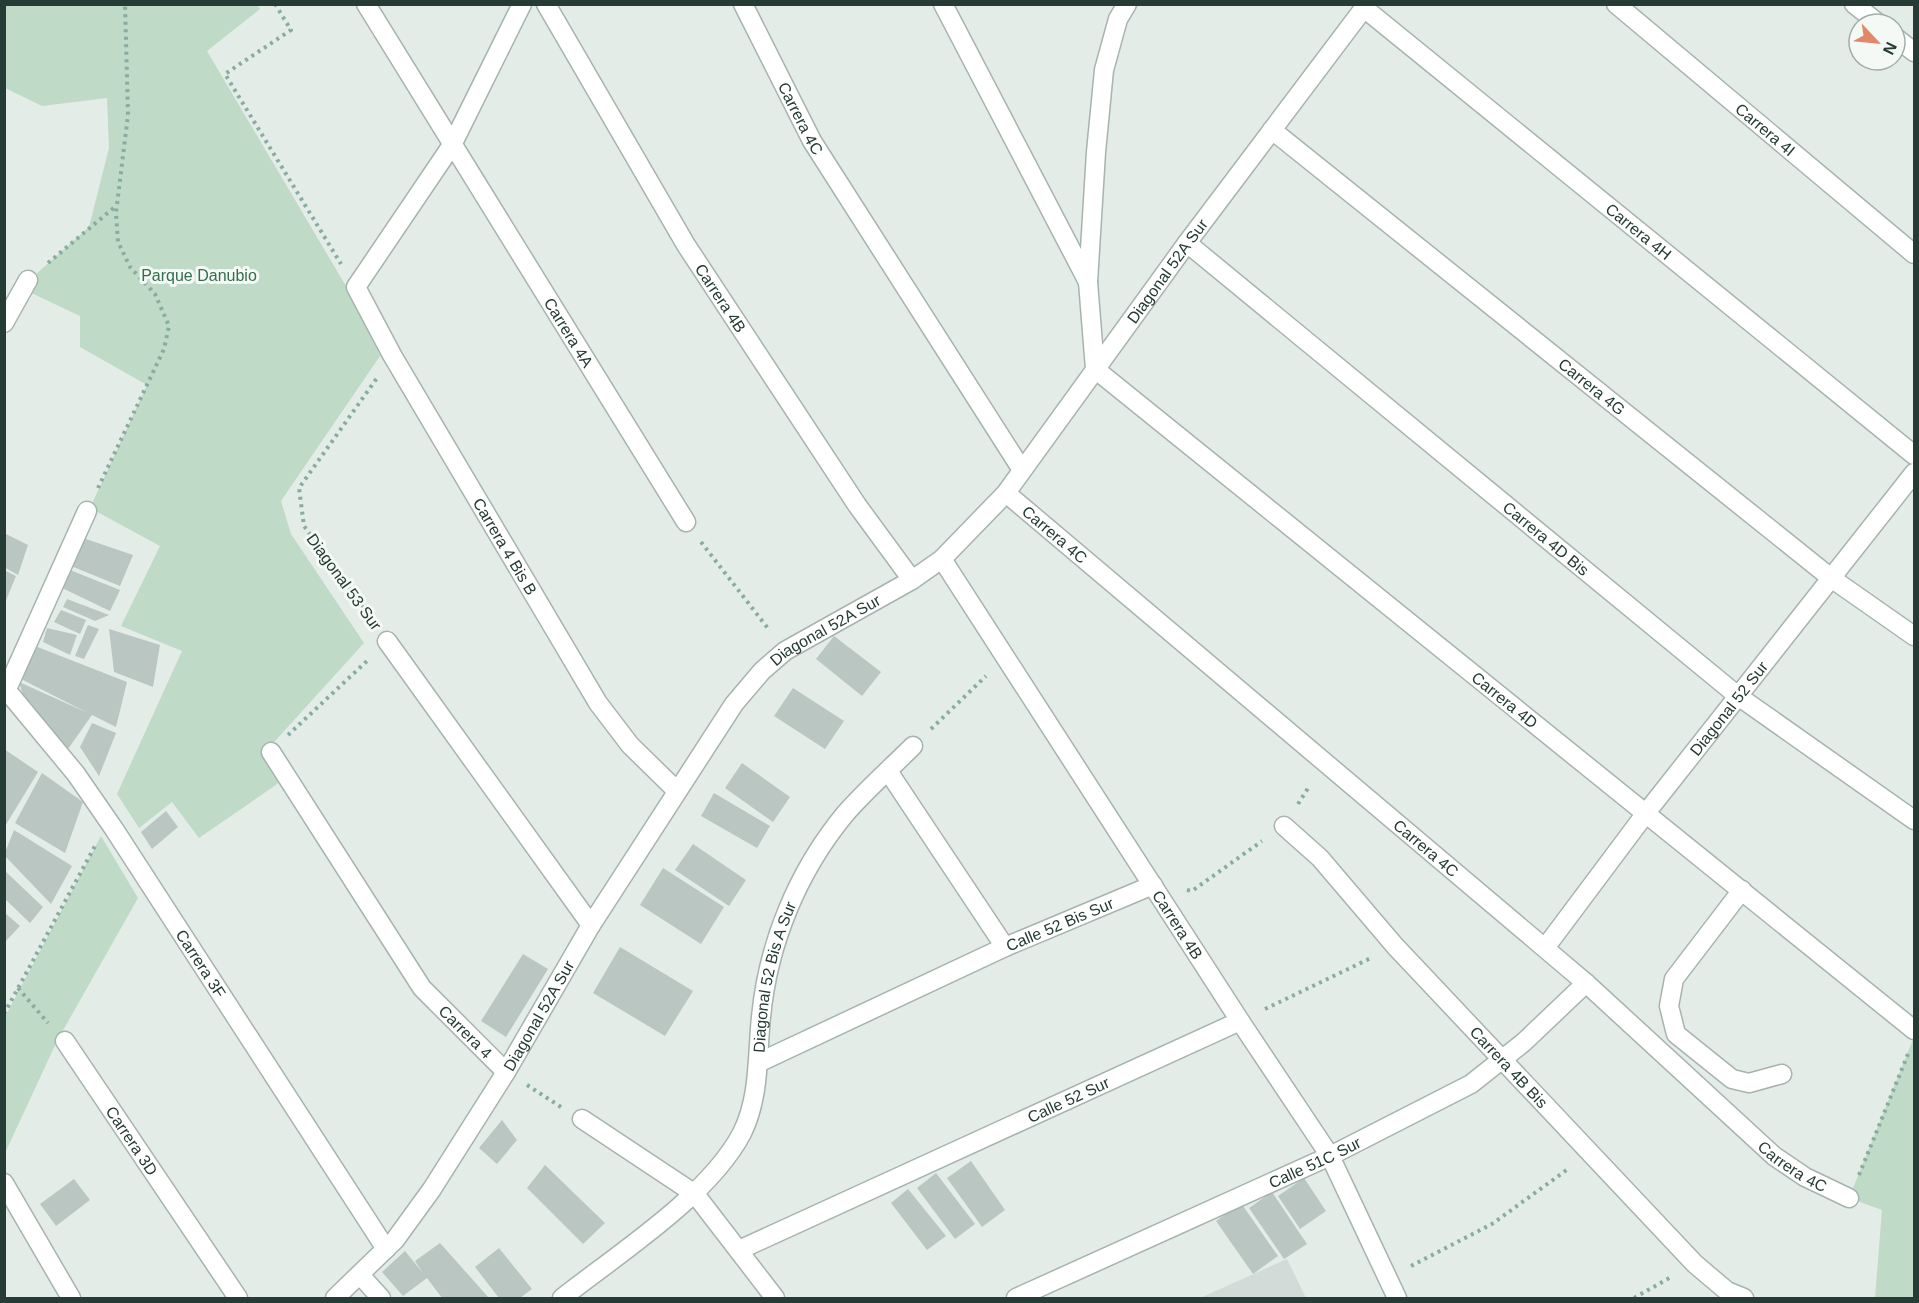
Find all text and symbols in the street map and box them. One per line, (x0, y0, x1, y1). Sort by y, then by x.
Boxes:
north arrow (1847, 12, 1907, 72)
text: N (1880, 39, 1900, 57)
street label: Carrera 4C (775, 79, 827, 158)
street label: Carrera 4I (1732, 100, 1798, 159)
street label: Carrera 4H (1603, 200, 1675, 263)
street label: Diagonal 52A Sur (1123, 215, 1211, 326)
street label: Carrera 4B (692, 260, 749, 335)
park label: Parque Danubio (141, 267, 257, 284)
street label: Carrera 4A (541, 295, 597, 370)
street label: Carrera 4G (1555, 355, 1628, 418)
street label: Carrera 4 Bis B (470, 495, 540, 598)
street label: Carrera 4D Bis (1500, 498, 1592, 578)
street label: Carrera 4C (1019, 502, 1091, 566)
street label: Diagonal 53 Sur (303, 531, 385, 634)
street label: Diagonal 52A Sur (767, 591, 884, 669)
street label: Diagonal 52 Sur (1686, 657, 1771, 759)
street label: Carrera 4D (1469, 668, 1541, 731)
street label: Carrera 4C (1390, 816, 1462, 880)
street label: Carrera 4B (1149, 887, 1206, 962)
street label: Calle 52 Bis Sur (1004, 894, 1117, 954)
street label: Diagonal 52 Bis A Sur (750, 898, 799, 1053)
street label: Carrera 3F (173, 926, 229, 1001)
street label: Diagonal 52A Sur (500, 957, 577, 1074)
street label: Carrera 4 (436, 1002, 496, 1062)
street label: Carrera 4B Bis (1467, 1023, 1551, 1111)
street label: Calle 52 Sur (1025, 1073, 1112, 1126)
street label: Carrera 3D (103, 1103, 161, 1178)
street label: Calle 51C Sur (1266, 1133, 1364, 1191)
street label: Carrera 4C (1755, 1137, 1830, 1195)

